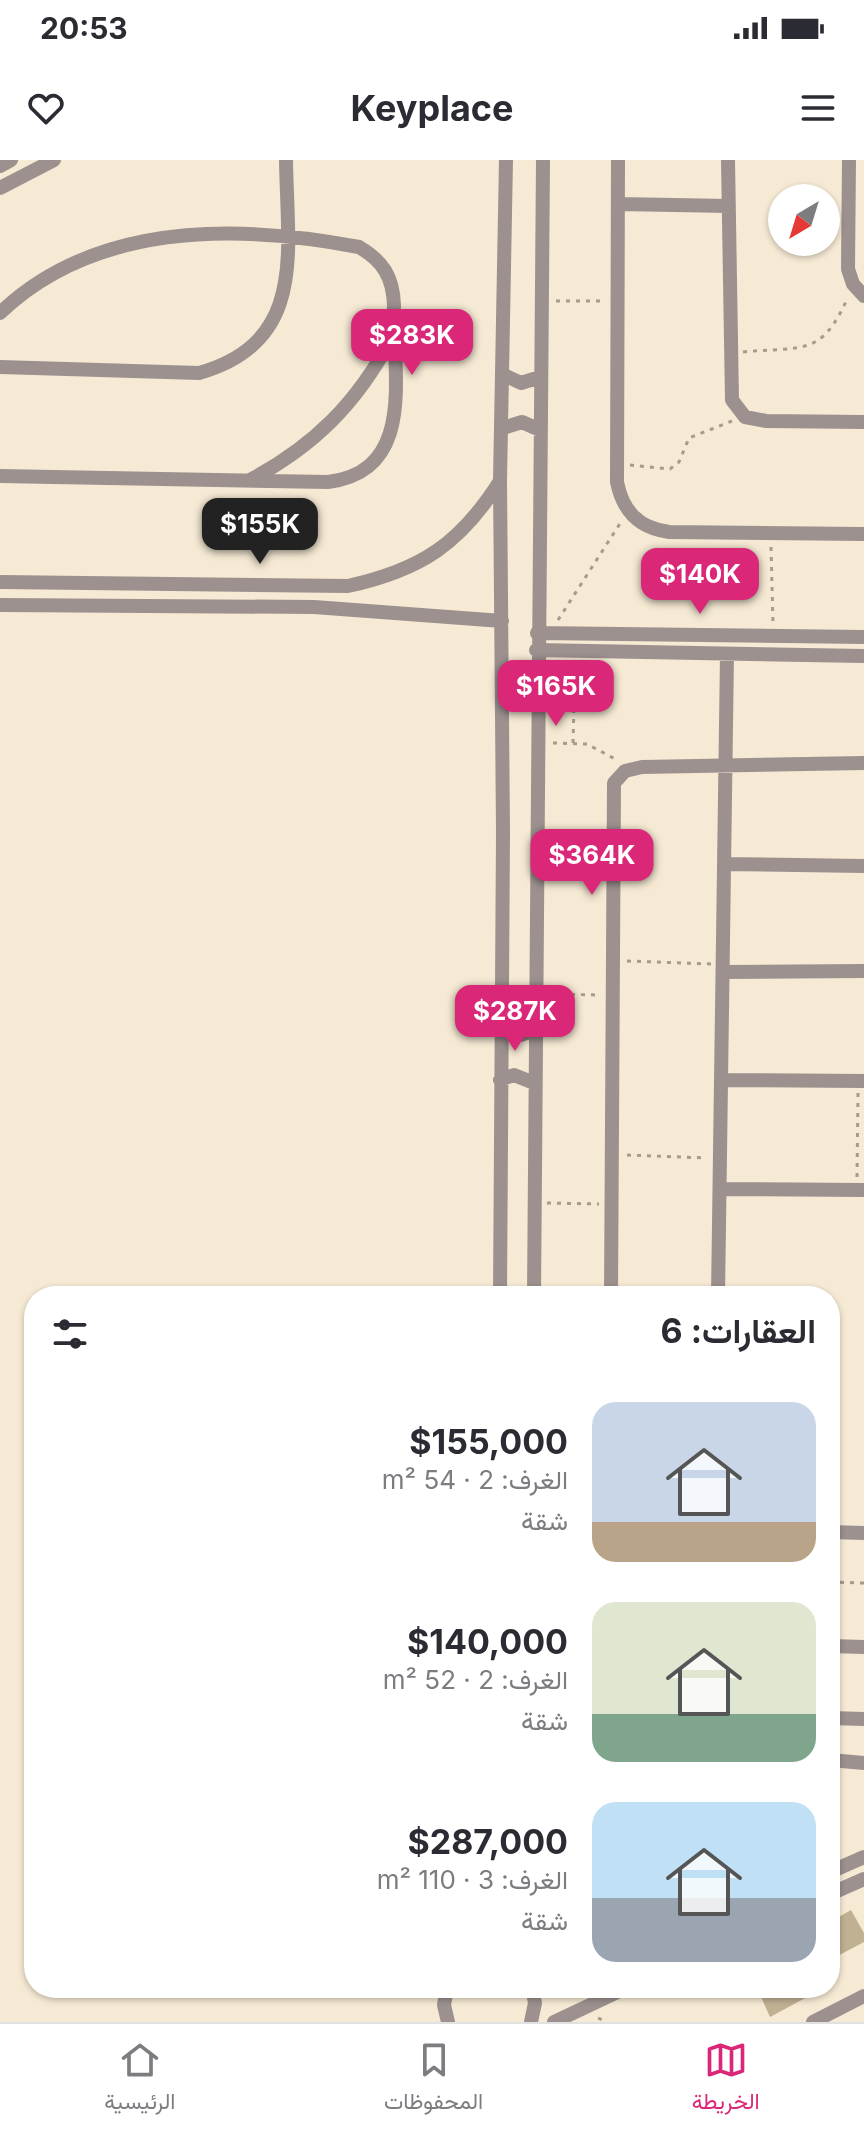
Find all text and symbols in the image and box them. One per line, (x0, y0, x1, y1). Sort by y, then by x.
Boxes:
text: 20:53 (40, 10, 128, 46)
icon: heart (24, 86, 68, 130)
text: Keyplace (351, 86, 513, 130)
icon: menu (796, 86, 840, 130)
north arrow (768, 184, 840, 256)
map controls (768, 184, 840, 256)
pin: $283K (356, 309, 468, 377)
text: $283K (369, 319, 455, 350)
pin: $155K (204, 498, 316, 566)
text: $155K (220, 508, 300, 539)
pin: $140K (644, 548, 756, 616)
text: $140K (659, 558, 741, 589)
pin: $165K (500, 660, 612, 728)
text: $165K (516, 670, 596, 701)
pin: $364K (536, 829, 648, 897)
text: $364K (549, 839, 635, 870)
pin: $287K (459, 985, 571, 1053)
text: $287K (473, 995, 557, 1026)
text: العقارات: 6 (661, 1310, 816, 1351)
icon: filters (48, 1312, 92, 1356)
text: $155,000 (409, 1421, 568, 1462)
icon: home (656, 1434, 752, 1530)
text: الغرف: 2 · 54 m² (382, 1464, 568, 1495)
text: شقة (521, 1505, 568, 1536)
text: $140,000 (407, 1621, 568, 1662)
icon: home (656, 1634, 752, 1730)
text: الغرف: 2 · 52 m² (383, 1664, 568, 1695)
text: شقة (521, 1705, 568, 1736)
text: $287,000 (408, 1821, 568, 1862)
icon: home (656, 1834, 752, 1930)
text: الغرف: 3 · 110 m² (377, 1864, 568, 1895)
text: شقة (521, 1905, 568, 1936)
tab: الرئيسية (104, 2038, 175, 2121)
tab: المحفوظات (384, 2038, 483, 2121)
tab: الخريطة (692, 2038, 760, 2121)

